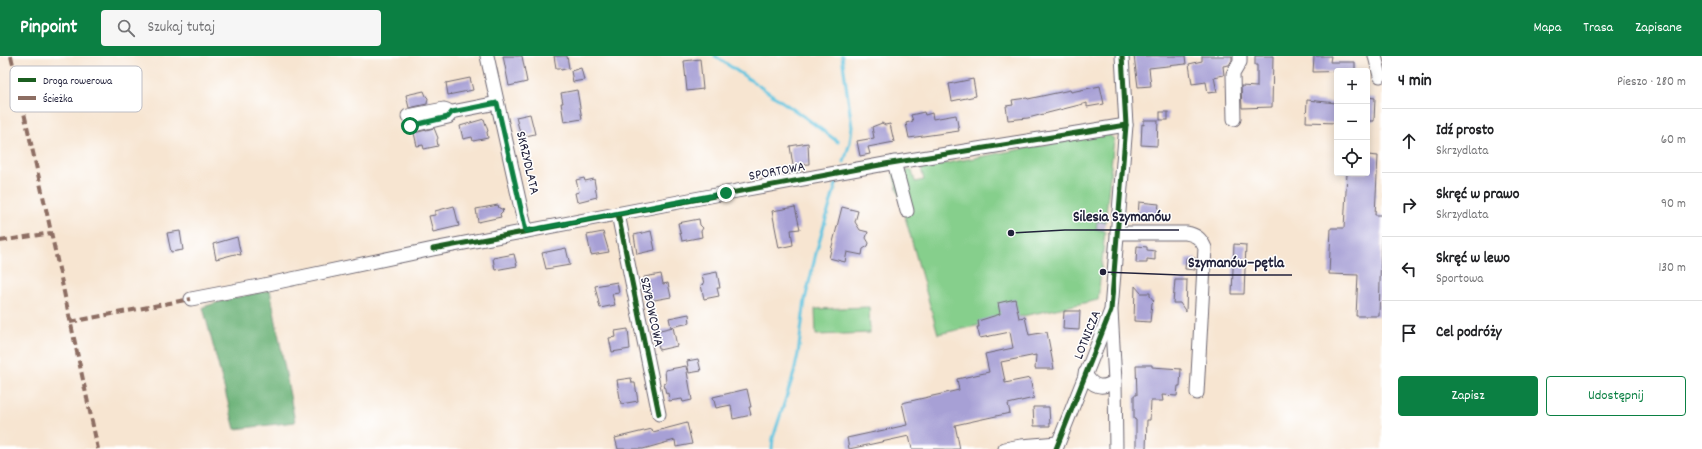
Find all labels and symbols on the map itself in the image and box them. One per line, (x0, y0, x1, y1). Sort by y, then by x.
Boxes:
legend (10, 66, 142, 112)
text: Droga rowerowa (43, 74, 113, 90)
text: Ścieżka (43, 92, 73, 108)
route start (401, 117, 419, 135)
street label: SKRZYDLATA (510, 129, 544, 197)
street label: SPORTOWA (747, 157, 807, 187)
route end (717, 184, 735, 202)
callout: Silesia Szymanów (1065, 203, 1179, 230)
text: Silesia Szymanów (1073, 207, 1171, 229)
callout: Szymanów–pętla (1180, 248, 1292, 275)
text: Szymanów–pętla (1188, 253, 1285, 275)
street label: SZYBOWCOWA (634, 275, 668, 349)
street label: LOTNICZA (1069, 307, 1107, 363)

